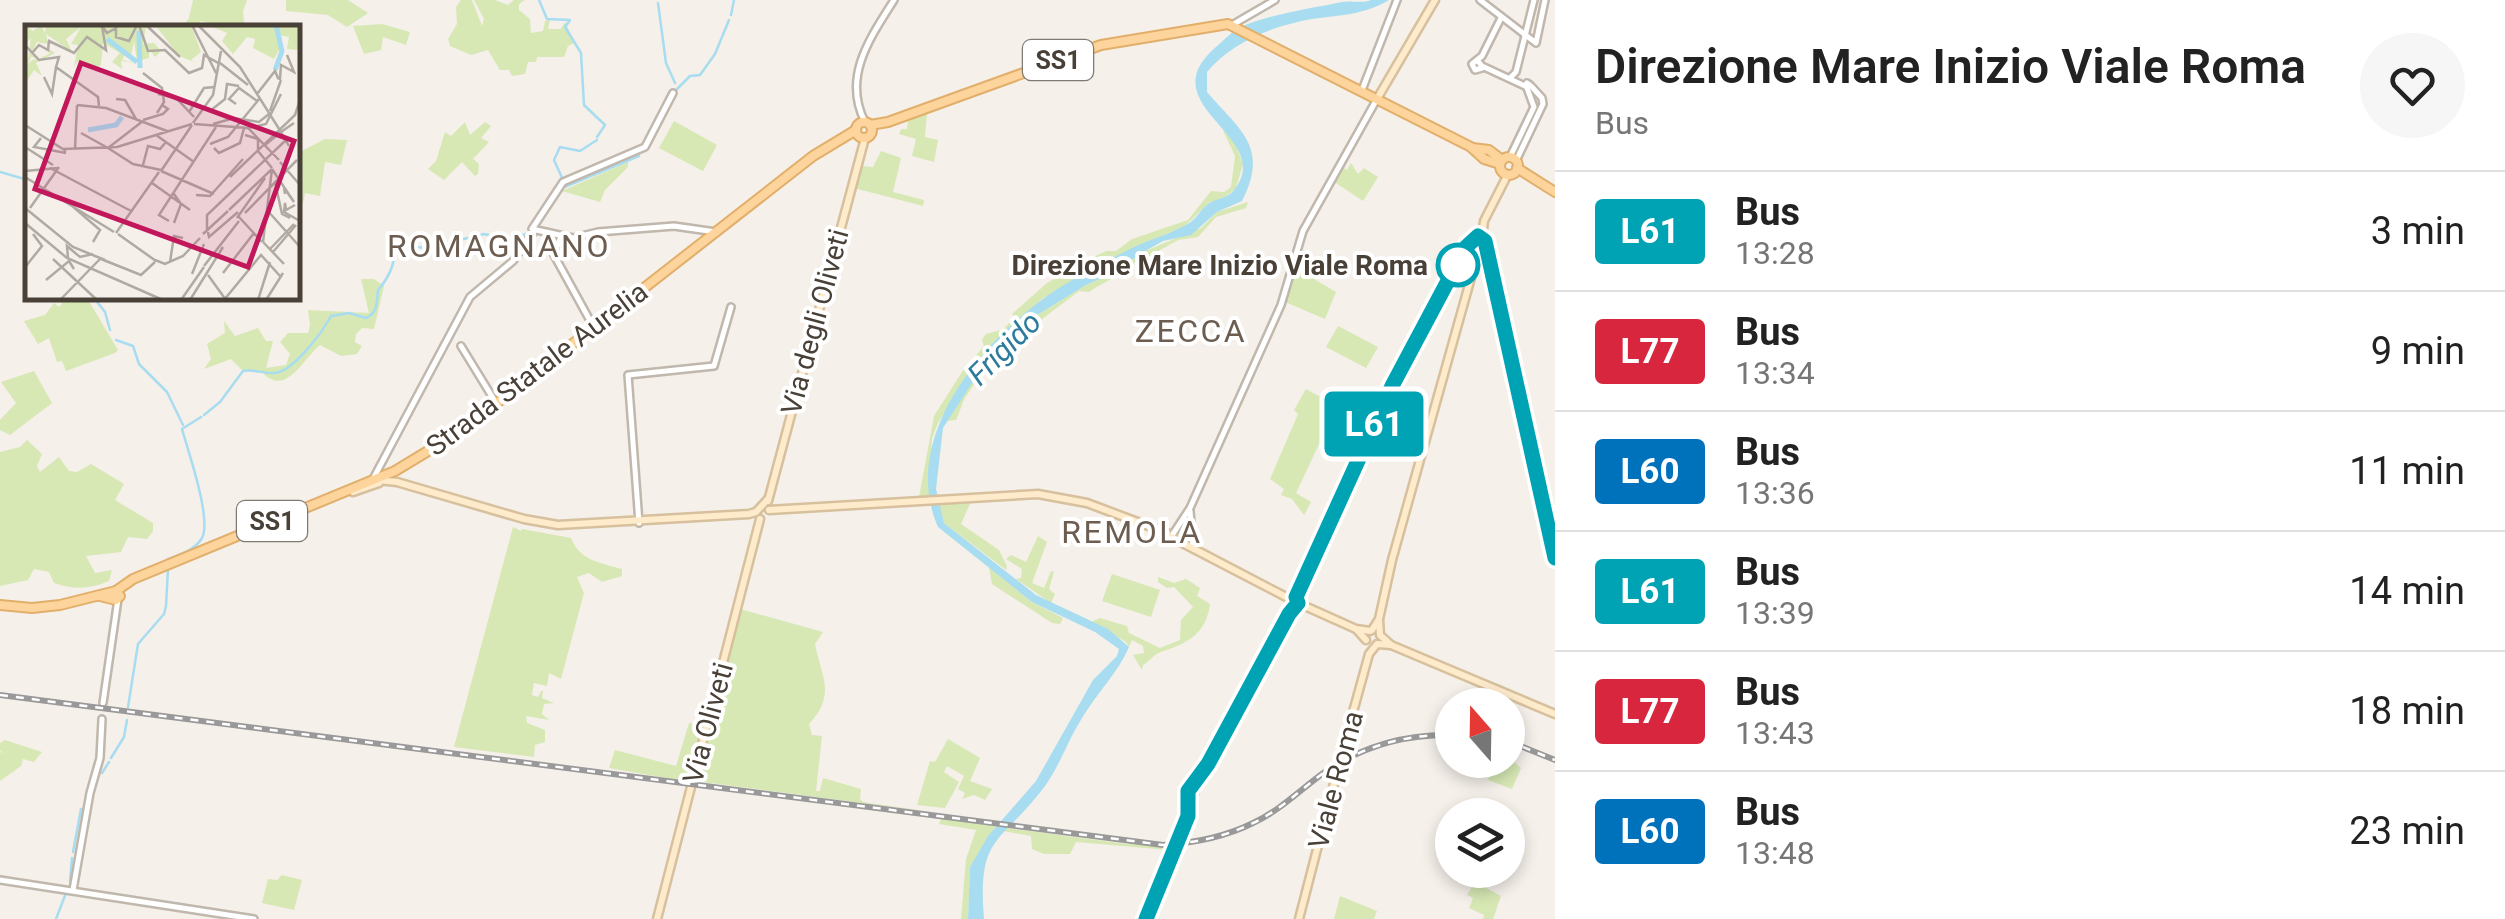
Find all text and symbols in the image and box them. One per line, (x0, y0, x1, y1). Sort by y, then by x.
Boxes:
inset map (25, 25, 300, 300)
button: heart (2360, 33, 2465, 138)
text: Direzione Mare Inizio Viale Roma (1595, 38, 2306, 95)
road number: SS1 (1023, 40, 1093, 80)
text: Bus (1595, 104, 1649, 142)
text: Bus (1735, 190, 1800, 234)
text: 3 min (2371, 209, 2465, 253)
text: L61 (1620, 211, 1680, 252)
street label: Via degli Oliveti (774, 226, 856, 418)
district label: ROMAGNANO (387, 227, 611, 265)
text: 13:28 (1735, 234, 1815, 272)
marker: Direzione Mare Inizio Viale Roma (1437, 244, 1479, 286)
place label: Direzione Mare Inizio Viale Roma (1012, 249, 1428, 282)
street label: Strada Statale Aurelia (420, 275, 654, 463)
water label: Frigido (960, 304, 1048, 392)
text: Bus (1735, 310, 1800, 354)
district label: ZECCA (1135, 312, 1247, 350)
text: 9 min (2371, 329, 2465, 373)
text: L77 (1620, 331, 1680, 372)
text: 13:34 (1735, 354, 1815, 392)
line badge: L61 (1316, 392, 1432, 456)
text: L61 (1344, 404, 1404, 445)
text: Bus (1735, 430, 1800, 474)
text: 11 min (2349, 449, 2465, 493)
text: L60 (1620, 451, 1680, 492)
text: 13:36 (1735, 474, 1815, 512)
road number: SS1 (237, 501, 307, 541)
district label: REMOLA (1061, 513, 1203, 551)
text: Bus (1735, 550, 1800, 594)
text: 14 min (2349, 569, 2465, 613)
text: L61 (1620, 571, 1680, 612)
text: 13:39 (1735, 594, 1815, 632)
street label: Via Oliveti (676, 659, 740, 787)
text: Bus (1735, 670, 1800, 714)
north arrow (1435, 688, 1525, 778)
map controls (1435, 688, 1525, 888)
text: 18 min (2349, 689, 2465, 733)
text: L77 (1620, 691, 1680, 732)
street label: Viale Roma (1302, 707, 1370, 853)
text: 13:43 (1735, 714, 1815, 752)
text: Bus (1735, 790, 1800, 834)
button: layers (1435, 798, 1525, 888)
text: 23 min (2349, 809, 2465, 853)
text: L60 (1620, 811, 1680, 852)
text: 13:48 (1735, 834, 1815, 872)

